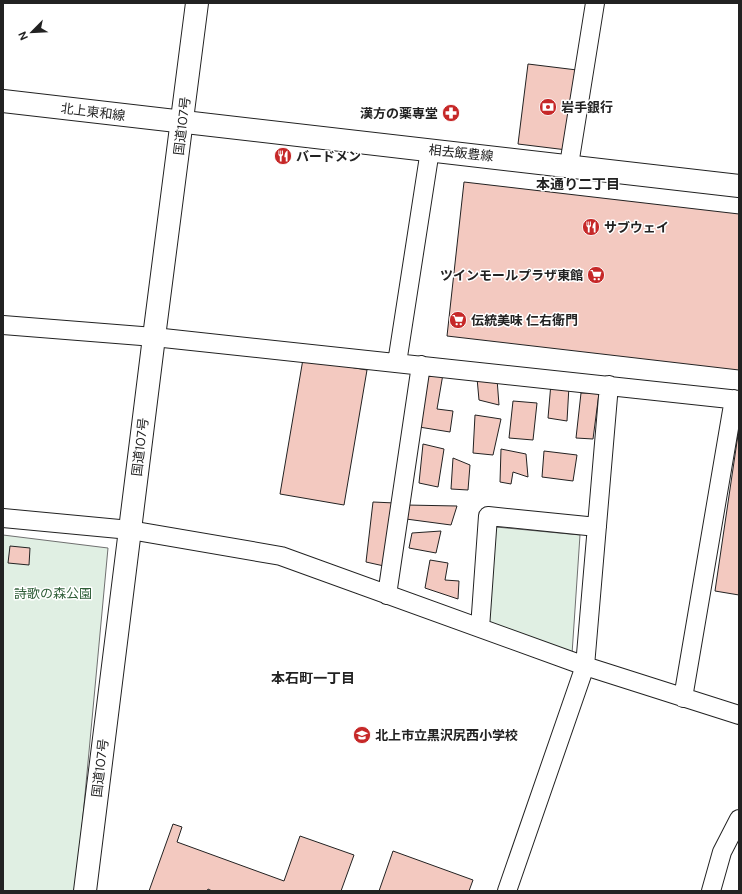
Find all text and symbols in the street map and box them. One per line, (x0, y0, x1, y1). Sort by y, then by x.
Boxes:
north arrow (12, 12, 52, 52)
text: N (15, 30, 31, 43)
street label: 国道107号 (170, 96, 194, 156)
bank icon: 岩手銀行 (538, 97, 558, 117)
place label: 岩手銀行 (561, 99, 613, 116)
street label: 北上東和線 (60, 100, 126, 124)
pharmacy icon: 漢方の薬専堂 (441, 103, 461, 123)
place label: 漢方の薬専堂 (360, 105, 438, 122)
street label: 相去飯豊線 (428, 141, 494, 165)
restaurant icon: バードメン (273, 146, 293, 166)
place label: バードメン (296, 148, 361, 165)
district label: 本通り二丁目 (536, 175, 620, 193)
restaurant icon: サブウェイ (581, 217, 601, 237)
place label: サブウェイ (604, 219, 669, 236)
supermarket icon: ツインモールプラザ東館 (586, 265, 606, 285)
place label: ツインモールプラザ東館 (440, 267, 583, 284)
supermarket icon: 伝統美味 仁右衛門 (448, 310, 468, 330)
place label: 伝統美味 仁右衛門 (471, 312, 578, 329)
street label: 国道107号 (128, 417, 152, 477)
park label: 詩歌の森公園 (14, 585, 92, 602)
district label: 本石町一丁目 (271, 669, 355, 687)
school or university icon: 北上市立黒沢尻西小学校 (352, 725, 372, 745)
place label: 北上市立黒沢尻西小学校 (375, 727, 518, 744)
street label: 国道107号 (88, 738, 112, 798)

